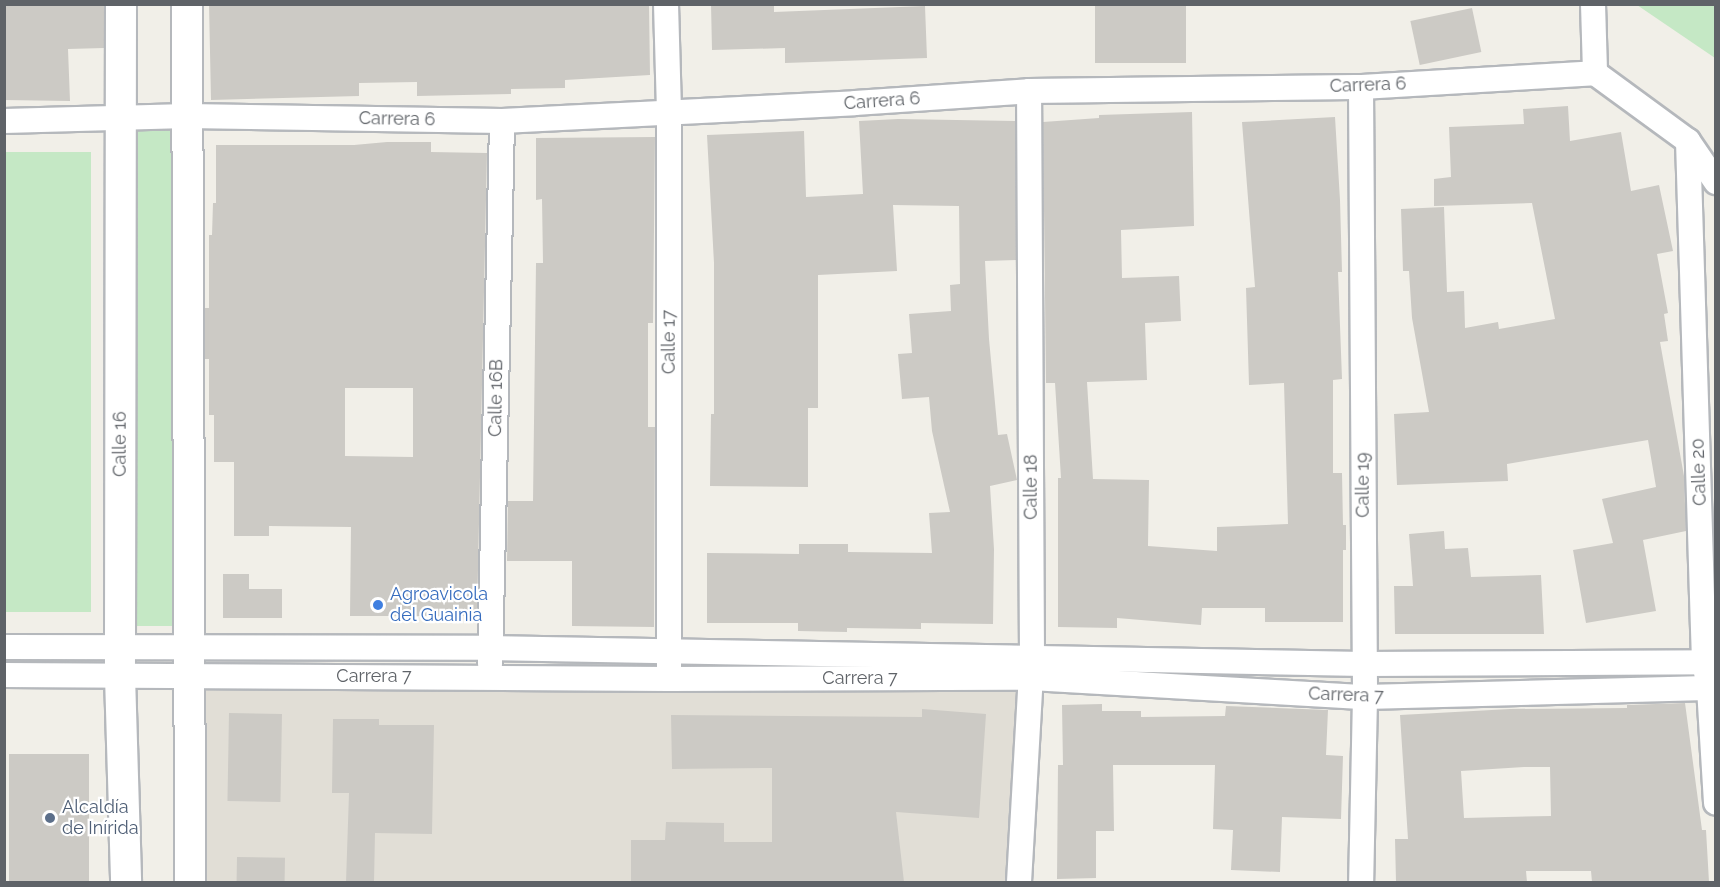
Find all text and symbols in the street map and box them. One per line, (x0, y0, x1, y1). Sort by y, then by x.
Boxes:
street label: Carrera 6 (1329, 73, 1407, 97)
street label: Carrera 6 (843, 88, 921, 114)
street label: Carrera 6 (359, 108, 435, 130)
street label: Calle 17 (658, 310, 680, 374)
street label: Calle 16B (485, 359, 507, 437)
street label: Calle 16 (109, 411, 131, 477)
street label: Calle 20 (1687, 438, 1711, 506)
street label: Calle 19 (1352, 452, 1374, 518)
street label: Calle 18 (1020, 454, 1042, 520)
place label: Agroavicola del Guainia (390, 584, 488, 626)
marker: Agroavicola del Guainia (371, 598, 385, 612)
street label: Carrera 7 (336, 665, 412, 687)
street label: Carrera 7 (822, 667, 898, 689)
street label: Carrera 7 (1308, 683, 1384, 707)
place label: Alcaldía de Inírida (62, 797, 138, 840)
marker: Alcaldía de Inírida (43, 811, 57, 825)

